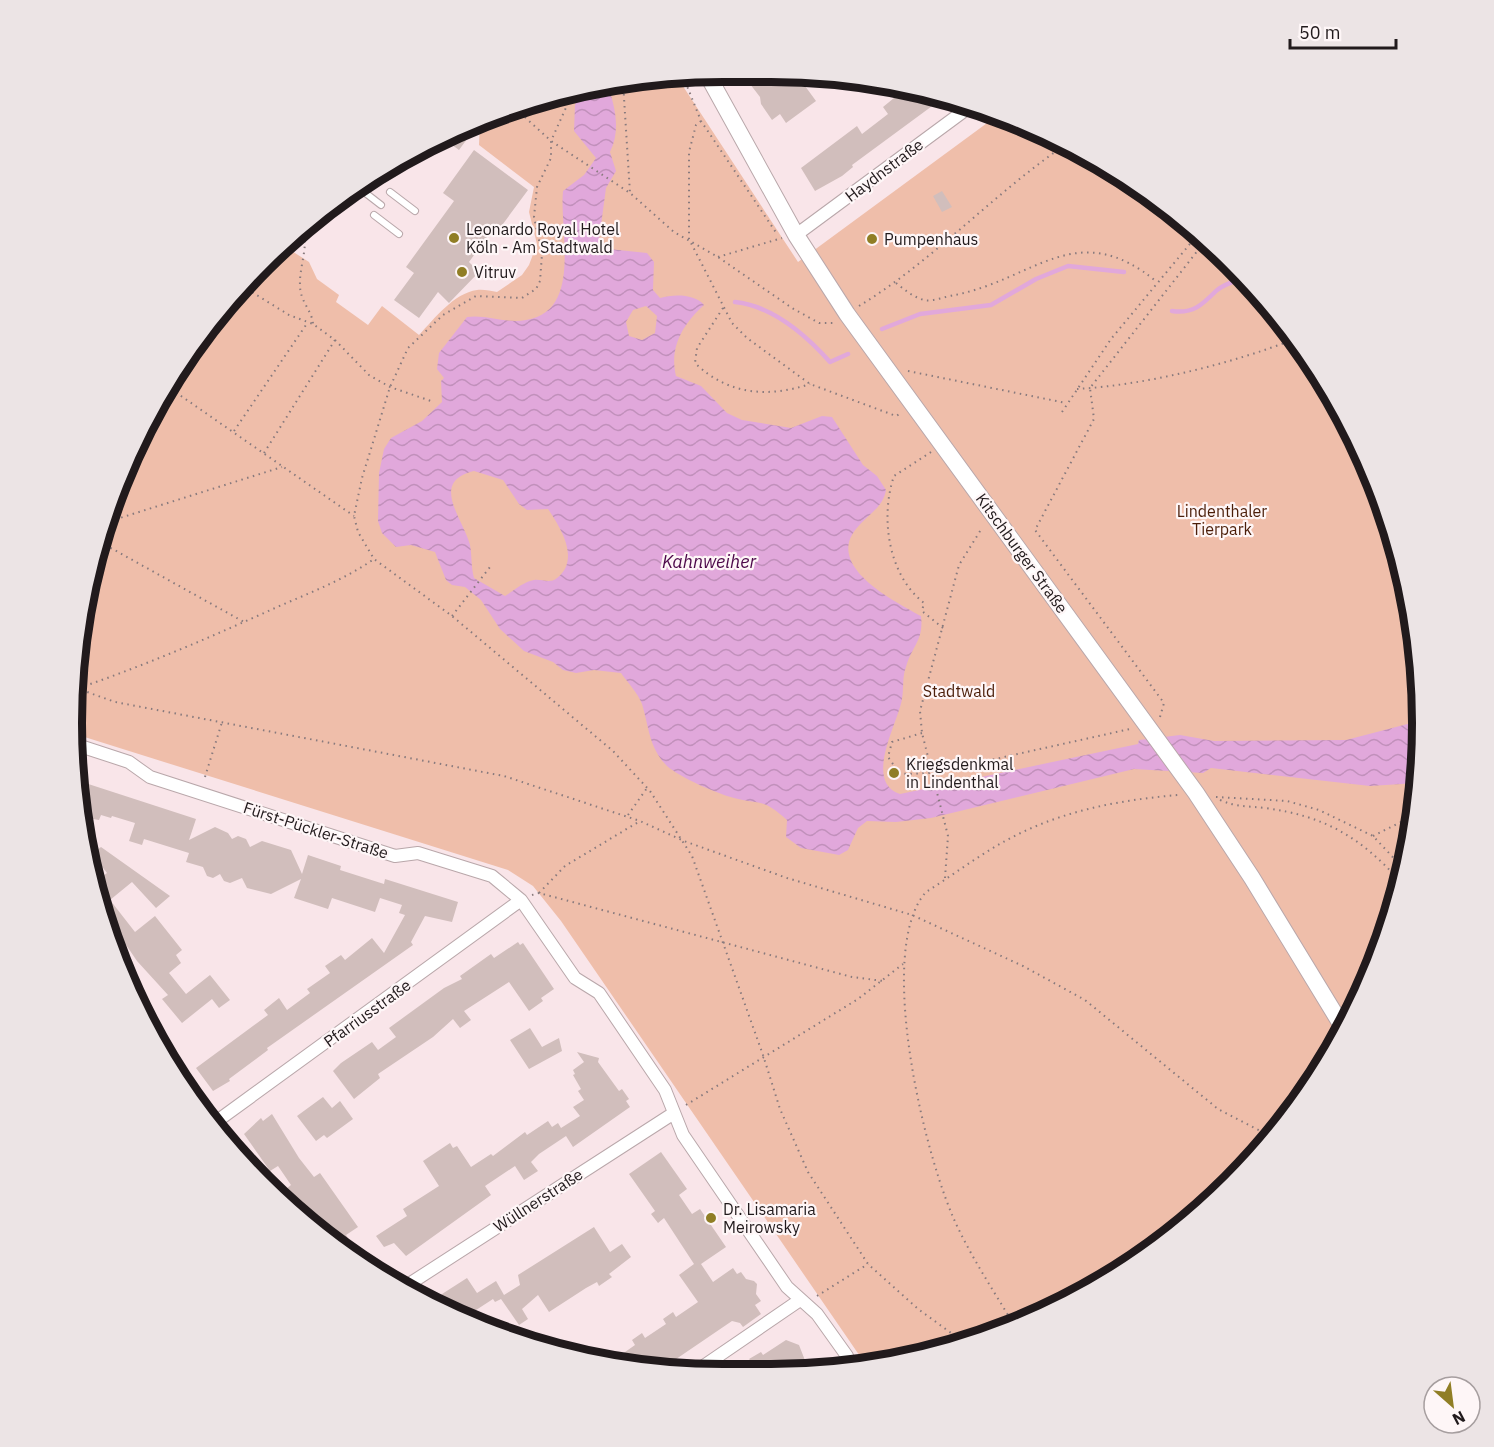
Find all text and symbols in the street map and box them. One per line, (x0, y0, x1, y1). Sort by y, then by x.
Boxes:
scale bar (1290, 12, 1396, 50)
text: 50 m (1299, 21, 1341, 44)
street label: Haydnstraße (841, 134, 927, 206)
place label: Leonardo Royal Hotel Köln - Am Stadtwald (466, 219, 619, 257)
place label: Pumpenhaus (884, 229, 978, 249)
marker: Leonardo Royal Hotel Köln - Am Stadtwald (447, 231, 461, 245)
marker: Pumpenhaus (865, 232, 879, 246)
place label: Vitruv (474, 262, 516, 282)
marker: Vitruv (455, 265, 469, 279)
street label: Kitschburger Straße (972, 489, 1072, 617)
park label: Lindenthaler Tierpark (1177, 501, 1267, 539)
water label: Kahnweiher (662, 550, 756, 573)
park label: Stadtwald (923, 681, 995, 701)
place label: Kriegsdenkmal in Lindenthal (906, 754, 1013, 792)
marker: Kriegsdenkmal in Lindenthal (887, 766, 901, 780)
street label: Fürst-Pückler-Straße (241, 797, 391, 863)
street label: Pfarriusstraße (320, 975, 415, 1051)
street label: Wüllnerstraße (490, 1164, 587, 1236)
place label: Dr. Lisamaria Meirowsky (723, 1199, 816, 1237)
marker: Dr. Lisamaria Meirowsky (704, 1211, 718, 1225)
north arrow (1422, 1375, 1482, 1435)
text: N (1449, 1407, 1469, 1430)

